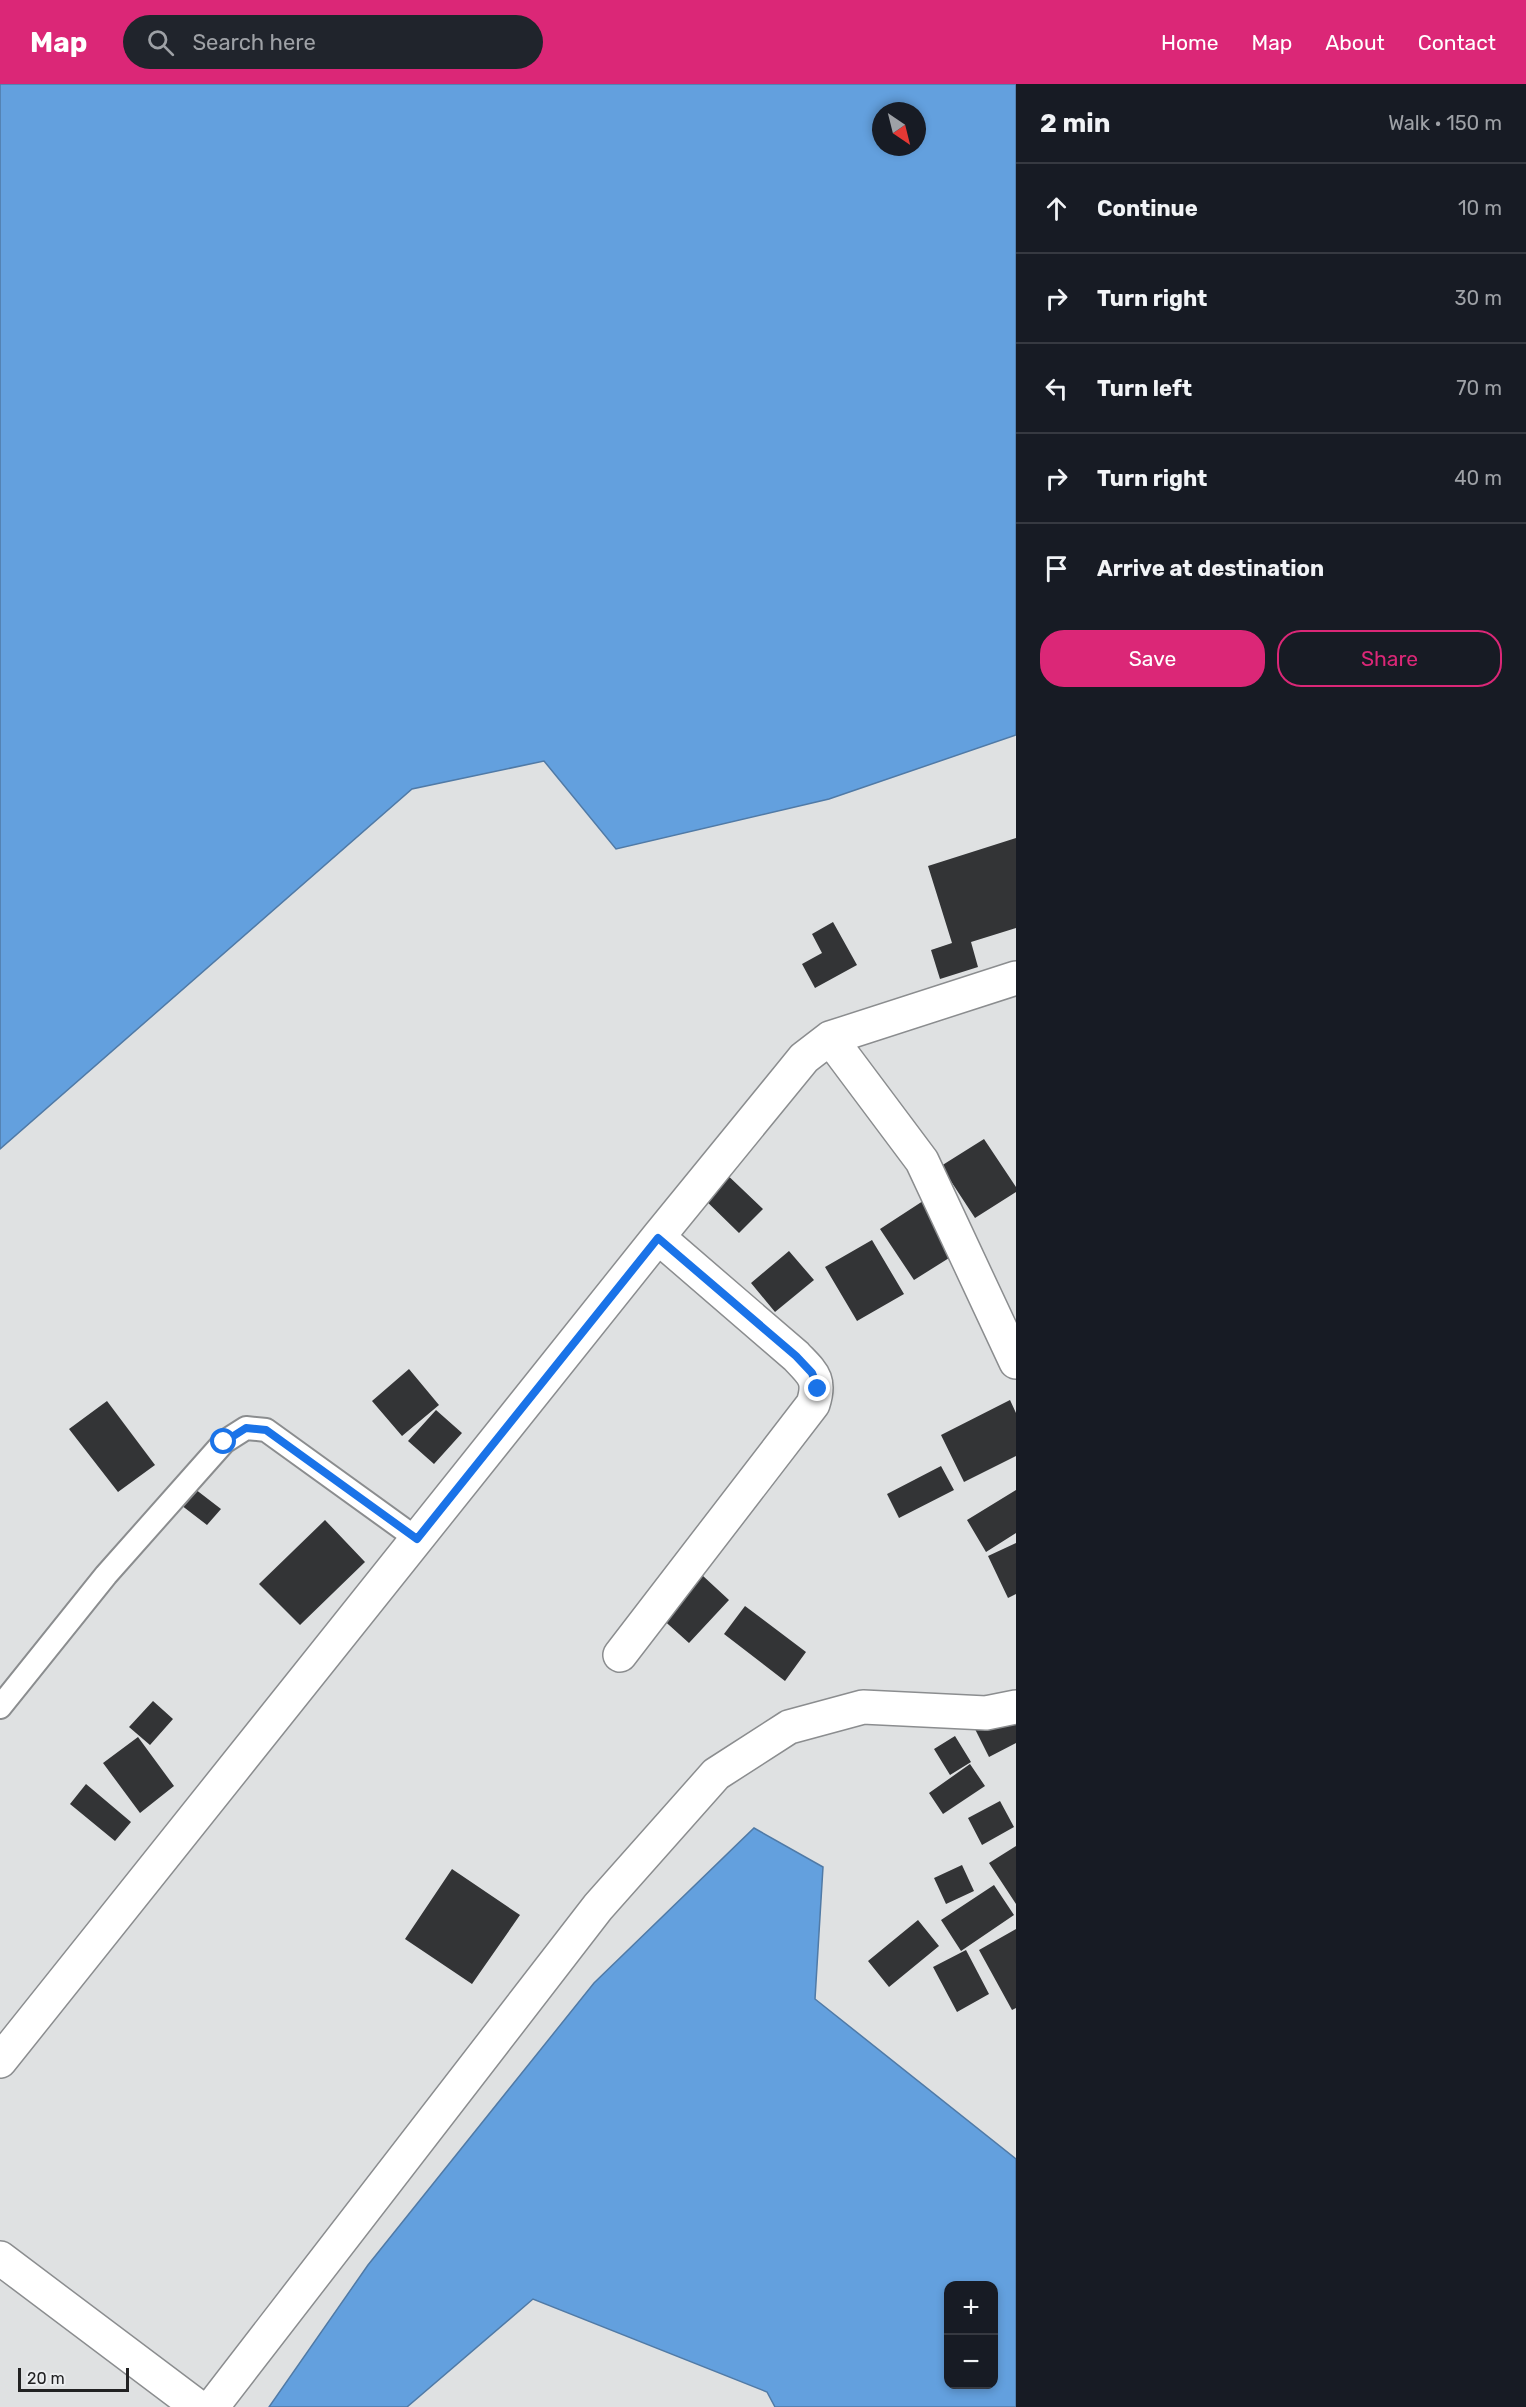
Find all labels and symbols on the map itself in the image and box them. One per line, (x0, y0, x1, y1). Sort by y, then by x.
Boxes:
north arrow (872, 102, 926, 156)
route end (804, 1375, 830, 1401)
route start (210, 1428, 236, 1454)
scale bar (18, 2365, 129, 2392)

